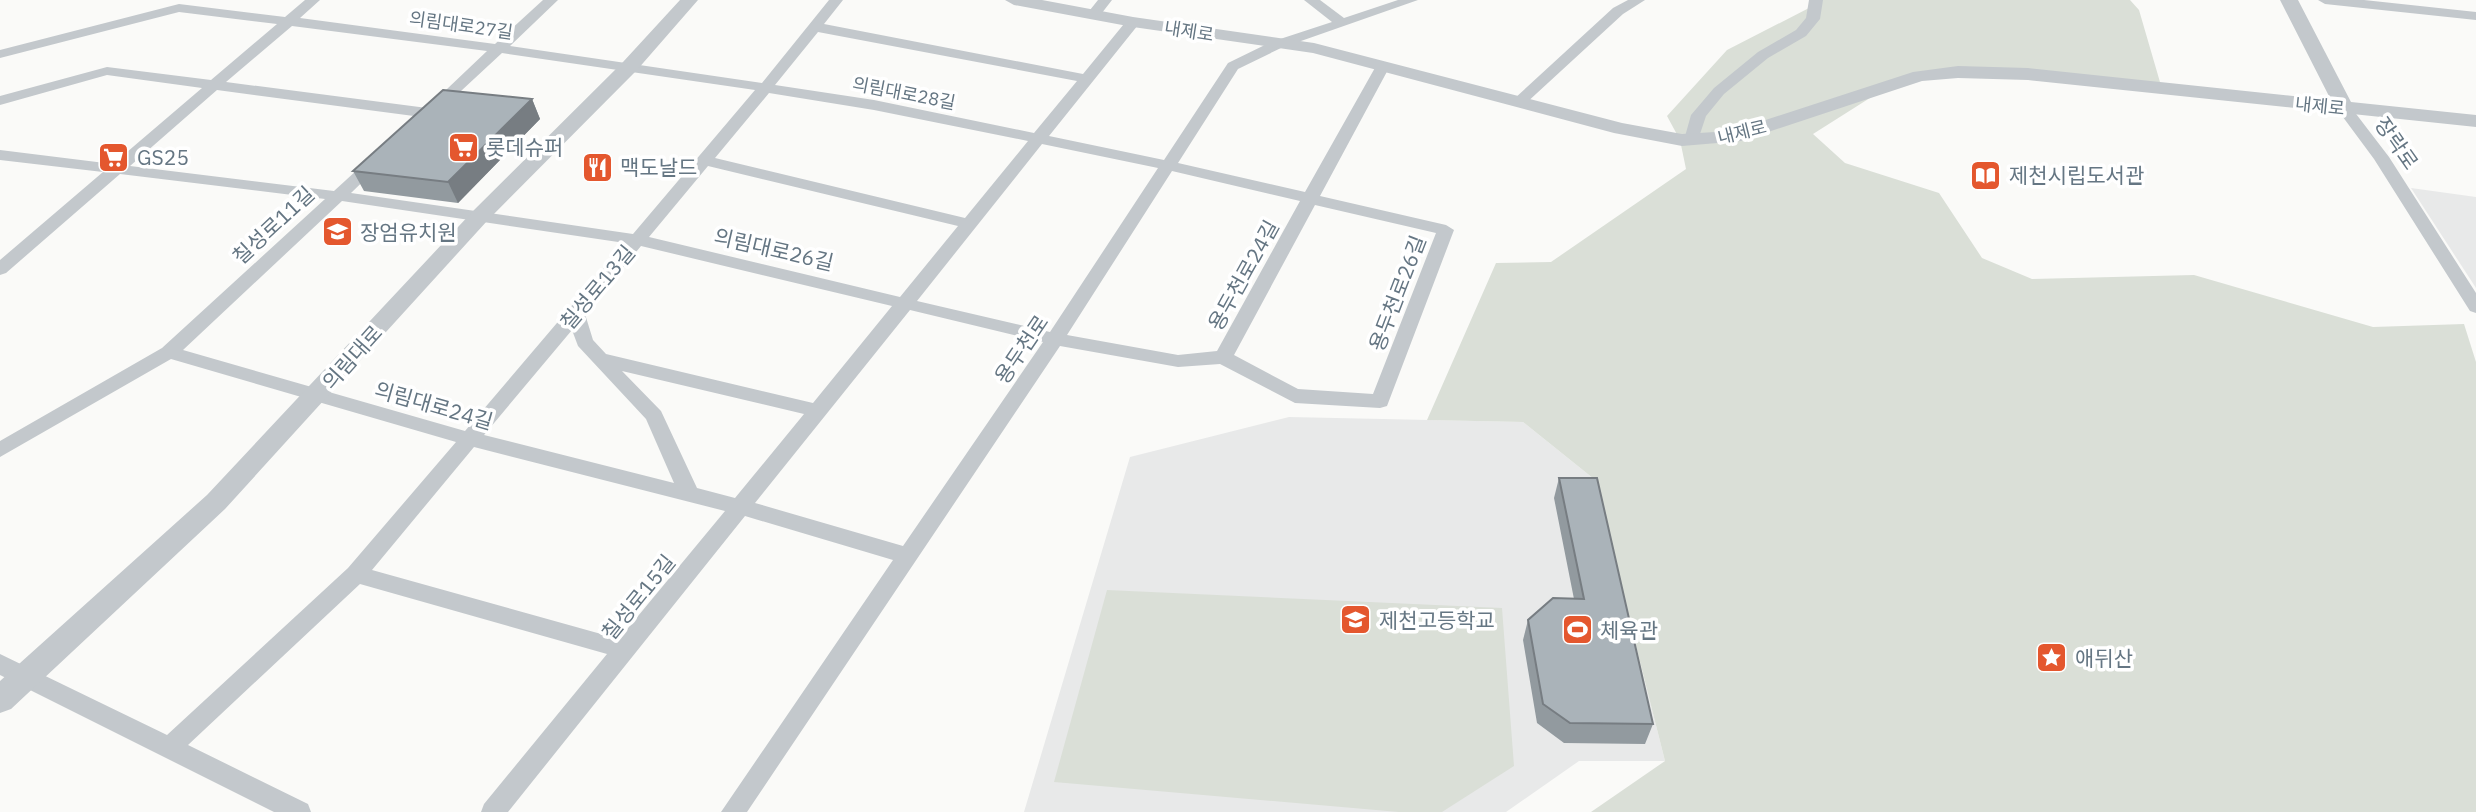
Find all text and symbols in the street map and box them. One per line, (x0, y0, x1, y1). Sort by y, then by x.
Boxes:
street label: 의림대로27길 (408, 6, 514, 44)
street label: 내제로 (1163, 16, 1215, 46)
street label: 의림대로28길 (851, 72, 957, 114)
street label: 내제로 (2294, 92, 2346, 120)
street label: 장락로 (2369, 111, 2425, 175)
street label: 내제로 (1715, 115, 1769, 149)
supermarket icon: 롯데슈퍼 (446, 130, 480, 164)
place label: 롯데슈퍼 (486, 133, 563, 161)
supermarket icon: GS25 (97, 140, 131, 174)
place label: GS25 (137, 143, 189, 171)
restaurant icon: 맥도날드 (580, 150, 614, 184)
place label: 맥도날드 (620, 153, 697, 181)
library icon: 제천시립도서관 (1969, 158, 2003, 192)
place label: 제천시립도서관 (2009, 161, 2144, 189)
street label: 칠성로11길 (226, 180, 320, 270)
school or university icon: 장엄유치원 (320, 215, 354, 249)
street label: 용두천로24길 (1201, 215, 1285, 335)
place label: 장엄유치원 (360, 218, 457, 246)
street label: 의림대로26길 (712, 222, 836, 276)
street label: 용두천로26길 (1362, 231, 1432, 355)
street label: 칠성로13길 (553, 239, 641, 335)
street label: 용두천로 (988, 309, 1054, 389)
street label: 의림대로 (316, 319, 388, 395)
street label: 의림대로24길 (372, 375, 496, 435)
street label: 칠성로15길 (595, 548, 681, 646)
school or university icon: 제천고등학교 (1339, 603, 1373, 637)
place label: 제천고등학교 (1379, 606, 1495, 634)
sports icon: 체육관 (1560, 613, 1594, 647)
place label: 체육관 (1600, 616, 1658, 644)
place icon: 애뒤산 (2035, 641, 2069, 675)
place label: 애뒤산 (2075, 644, 2133, 672)

